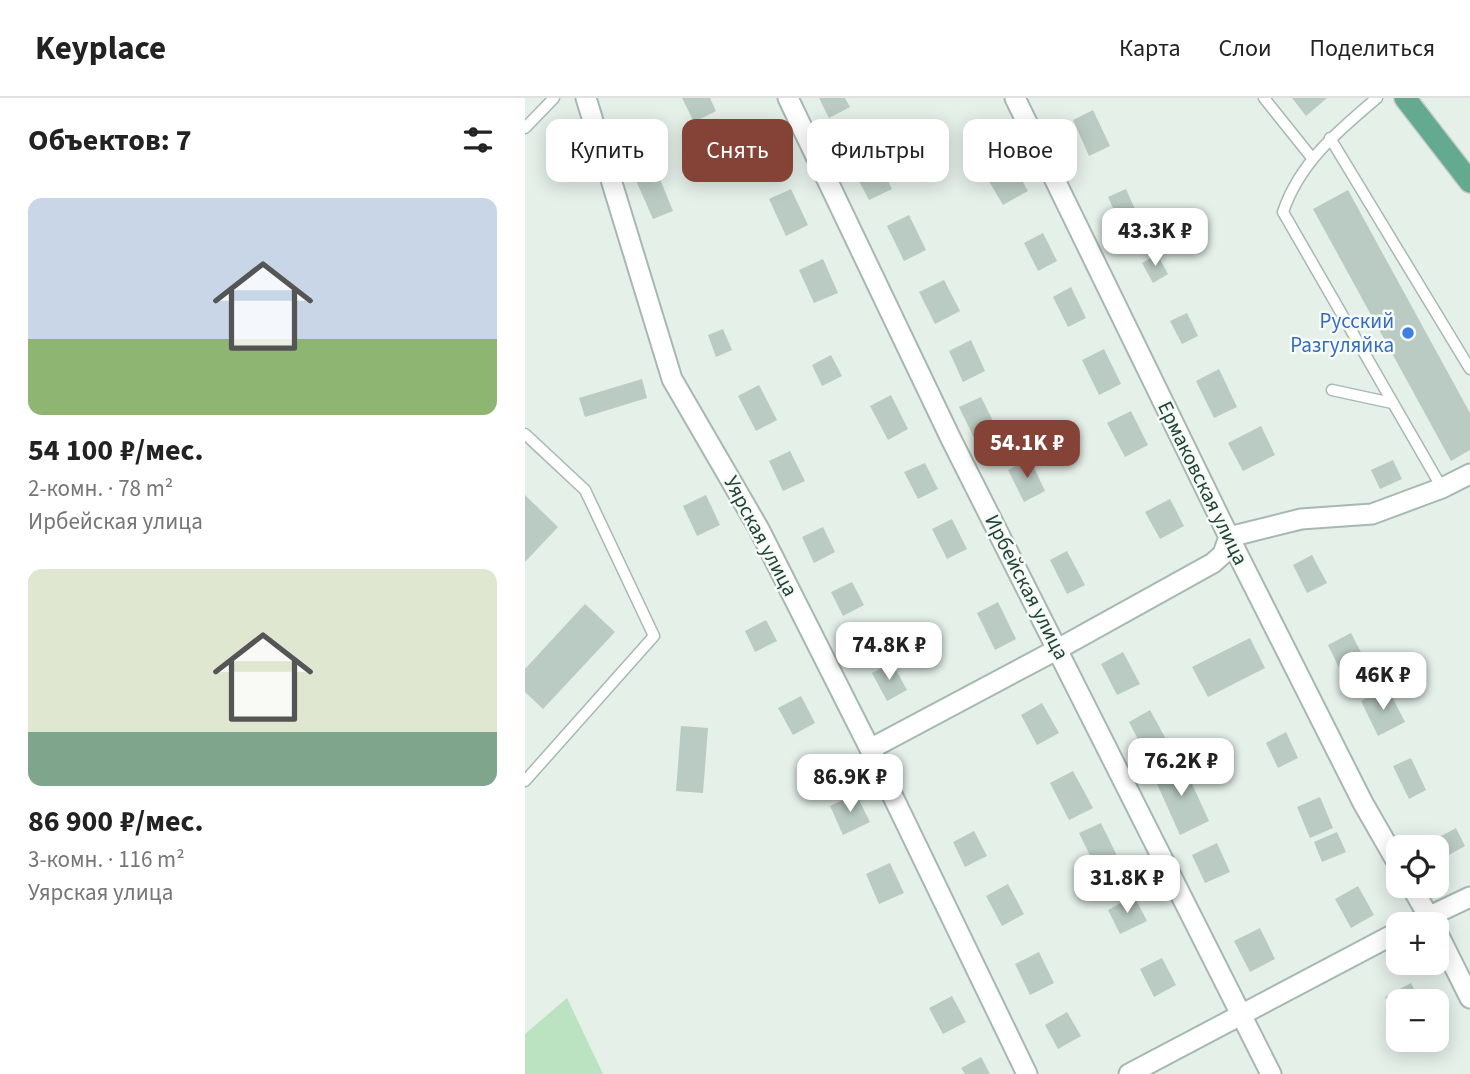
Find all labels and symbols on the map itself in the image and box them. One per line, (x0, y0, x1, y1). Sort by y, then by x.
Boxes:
pin: 43.3K ₽ (1090, 208, 1220, 268)
place label: Русский Разгуляйка (1290, 306, 1394, 360)
marker: Русский Разгуляйка (1400, 325, 1416, 341)
street label: Ермаковская улица (1150, 396, 1256, 570)
pin: 54.1K ₽ (962, 420, 1092, 480)
street label: Уярская улица (717, 470, 805, 602)
street label: Ирбейская улица (977, 509, 1077, 665)
pin: 74.8K ₽ (824, 622, 954, 682)
pin: 46K ₽ (1334, 652, 1432, 712)
pin: 76.2K ₽ (1116, 738, 1246, 798)
pin: 86.9K ₽ (785, 754, 915, 814)
pin: 31.8K ₽ (1062, 856, 1192, 915)

